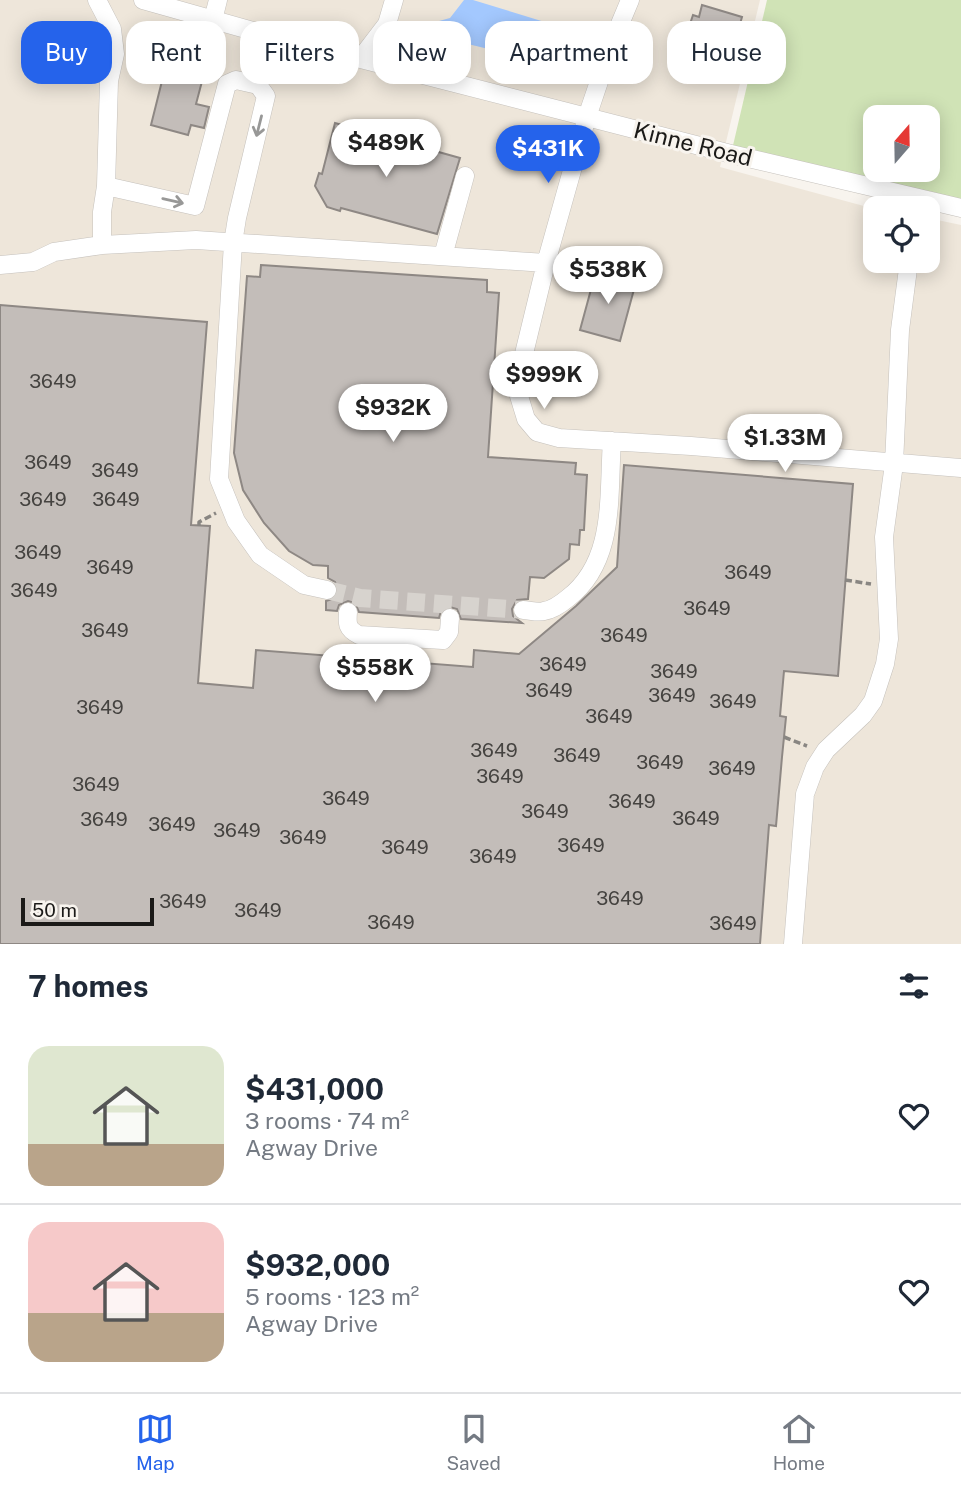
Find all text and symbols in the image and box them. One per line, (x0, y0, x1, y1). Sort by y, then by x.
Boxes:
chip: Buy (21, 21, 112, 84)
chip: Rent (126, 21, 226, 84)
chip: Filters (240, 21, 359, 84)
chip: New (373, 21, 471, 84)
chip: Apartment (485, 21, 653, 84)
chip: House (667, 21, 786, 84)
north arrow (863, 105, 940, 182)
map controls (863, 105, 940, 273)
one-way arrow (252, 114, 265, 137)
street label: Kinne Road (631, 116, 755, 171)
pin: $489K (337, 120, 435, 179)
pin: $431K (499, 125, 597, 185)
text: $489K (347, 128, 425, 155)
text: $431K (512, 134, 584, 161)
one-way arrow (161, 195, 184, 208)
button: locate (863, 196, 940, 273)
pin: $538K (559, 246, 657, 306)
text: $538K (569, 255, 647, 282)
pin: $999K (495, 352, 593, 411)
text: $999K (505, 360, 583, 387)
house number: 3649 (29, 370, 77, 392)
pin: $932K (344, 384, 442, 444)
text: $932K (354, 393, 432, 420)
pin: $1.33M (728, 414, 842, 474)
text: $1.33M (743, 423, 827, 450)
house number: 3649 (24, 451, 72, 473)
house number: 3649 (91, 459, 139, 481)
house number: 3649 (19, 488, 67, 510)
house number: 3649 (92, 488, 140, 510)
house number: 3649 (14, 541, 62, 563)
house number: 3649 (86, 556, 134, 578)
house number: 3649 (724, 561, 772, 583)
house number: 3649 (10, 579, 58, 601)
house number: 3649 (683, 597, 731, 619)
house number: 3649 (81, 619, 129, 641)
house number: 3649 (600, 624, 648, 646)
pin: $558K (326, 644, 424, 704)
text: $558K (336, 653, 414, 680)
house number: 3649 (539, 653, 587, 675)
house number: 3649 (650, 660, 698, 682)
house number: 3649 (525, 679, 573, 701)
house number: 3649 (648, 684, 696, 706)
house number: 3649 (709, 690, 757, 712)
house number: 3649 (76, 696, 124, 718)
house number: 3649 (585, 705, 633, 727)
house number: 3649 (470, 739, 518, 761)
house number: 3649 (553, 744, 601, 766)
house number: 3649 (636, 751, 684, 773)
house number: 3649 (708, 757, 756, 779)
house number: 3649 (476, 765, 524, 787)
house number: 3649 (72, 773, 120, 795)
house number: 3649 (322, 787, 370, 809)
house number: 3649 (608, 790, 656, 812)
house number: 3649 (521, 800, 569, 822)
house number: 3649 (672, 807, 720, 829)
house number: 3649 (80, 808, 128, 830)
house number: 3649 (148, 813, 196, 835)
house number: 3649 (213, 819, 261, 841)
house number: 3649 (279, 826, 327, 848)
house number: 3649 (557, 834, 605, 856)
house number: 3649 (381, 836, 429, 858)
house number: 3649 (469, 845, 517, 867)
house number: 3649 (596, 887, 644, 909)
house number: 3649 (159, 890, 207, 912)
scale bar (21, 895, 154, 927)
text: 50 m (32, 899, 77, 921)
house number: 3649 (234, 899, 282, 921)
house number: 3649 (367, 911, 415, 933)
house number: 3649 (709, 912, 757, 934)
icon: filters (895, 967, 933, 1005)
text: 7 homes (28, 968, 149, 1004)
text: $431,000 (245, 1071, 384, 1107)
icon: home (84, 1074, 168, 1158)
icon: heart (895, 1097, 933, 1135)
text: 3 rooms · 74 m² (245, 1107, 409, 1134)
text: Agway Drive (245, 1134, 378, 1161)
text: $932,000 (245, 1247, 390, 1283)
icon: home (84, 1250, 168, 1334)
icon: heart (895, 1273, 933, 1311)
text: 5 rooms · 123 m² (245, 1283, 419, 1310)
text: Agway Drive (245, 1310, 378, 1337)
tab: Map (136, 1410, 175, 1474)
tab: Saved (446, 1410, 501, 1474)
tab: Home (773, 1410, 825, 1474)

